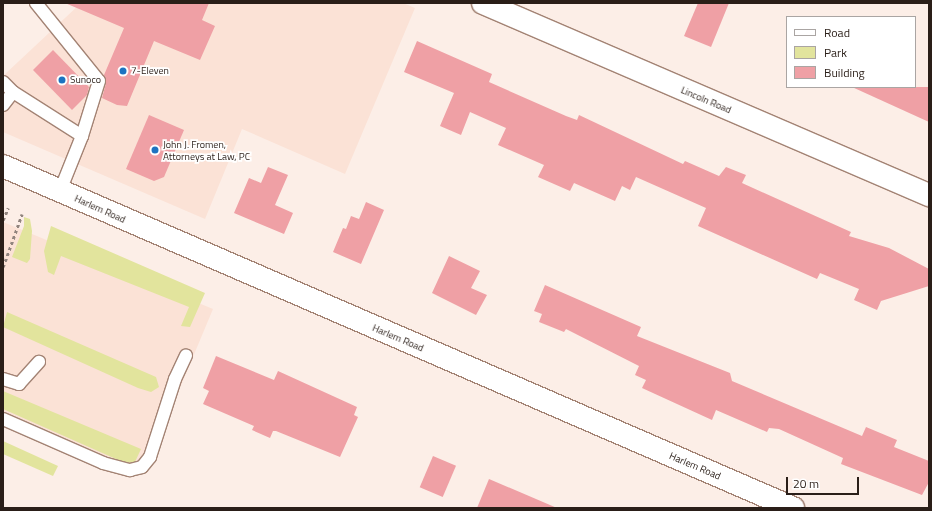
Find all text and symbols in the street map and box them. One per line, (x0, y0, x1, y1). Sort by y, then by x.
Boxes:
legend (786, 16, 916, 88)
text: Road (824, 23, 850, 42)
text: Park (824, 43, 847, 62)
text: Building (824, 63, 865, 82)
place label: 7-Eleven (131, 65, 169, 77)
marker: 7-Eleven (118, 66, 128, 76)
place label: Sunoco (70, 74, 101, 86)
marker: Sunoco (57, 75, 67, 85)
street label: Lincoln Road (679, 84, 733, 116)
place label: John J. Fromen, Attorneys at Law, PC (163, 138, 250, 162)
marker: John J. Fromen, Attorneys at Law, PC (150, 145, 160, 155)
street label: Harlem Road (73, 192, 127, 226)
street label: Harlem Road (370, 322, 426, 354)
street label: Harlem Road (667, 450, 723, 482)
scale bar (788, 469, 861, 495)
text: 20 m (793, 474, 819, 493)

